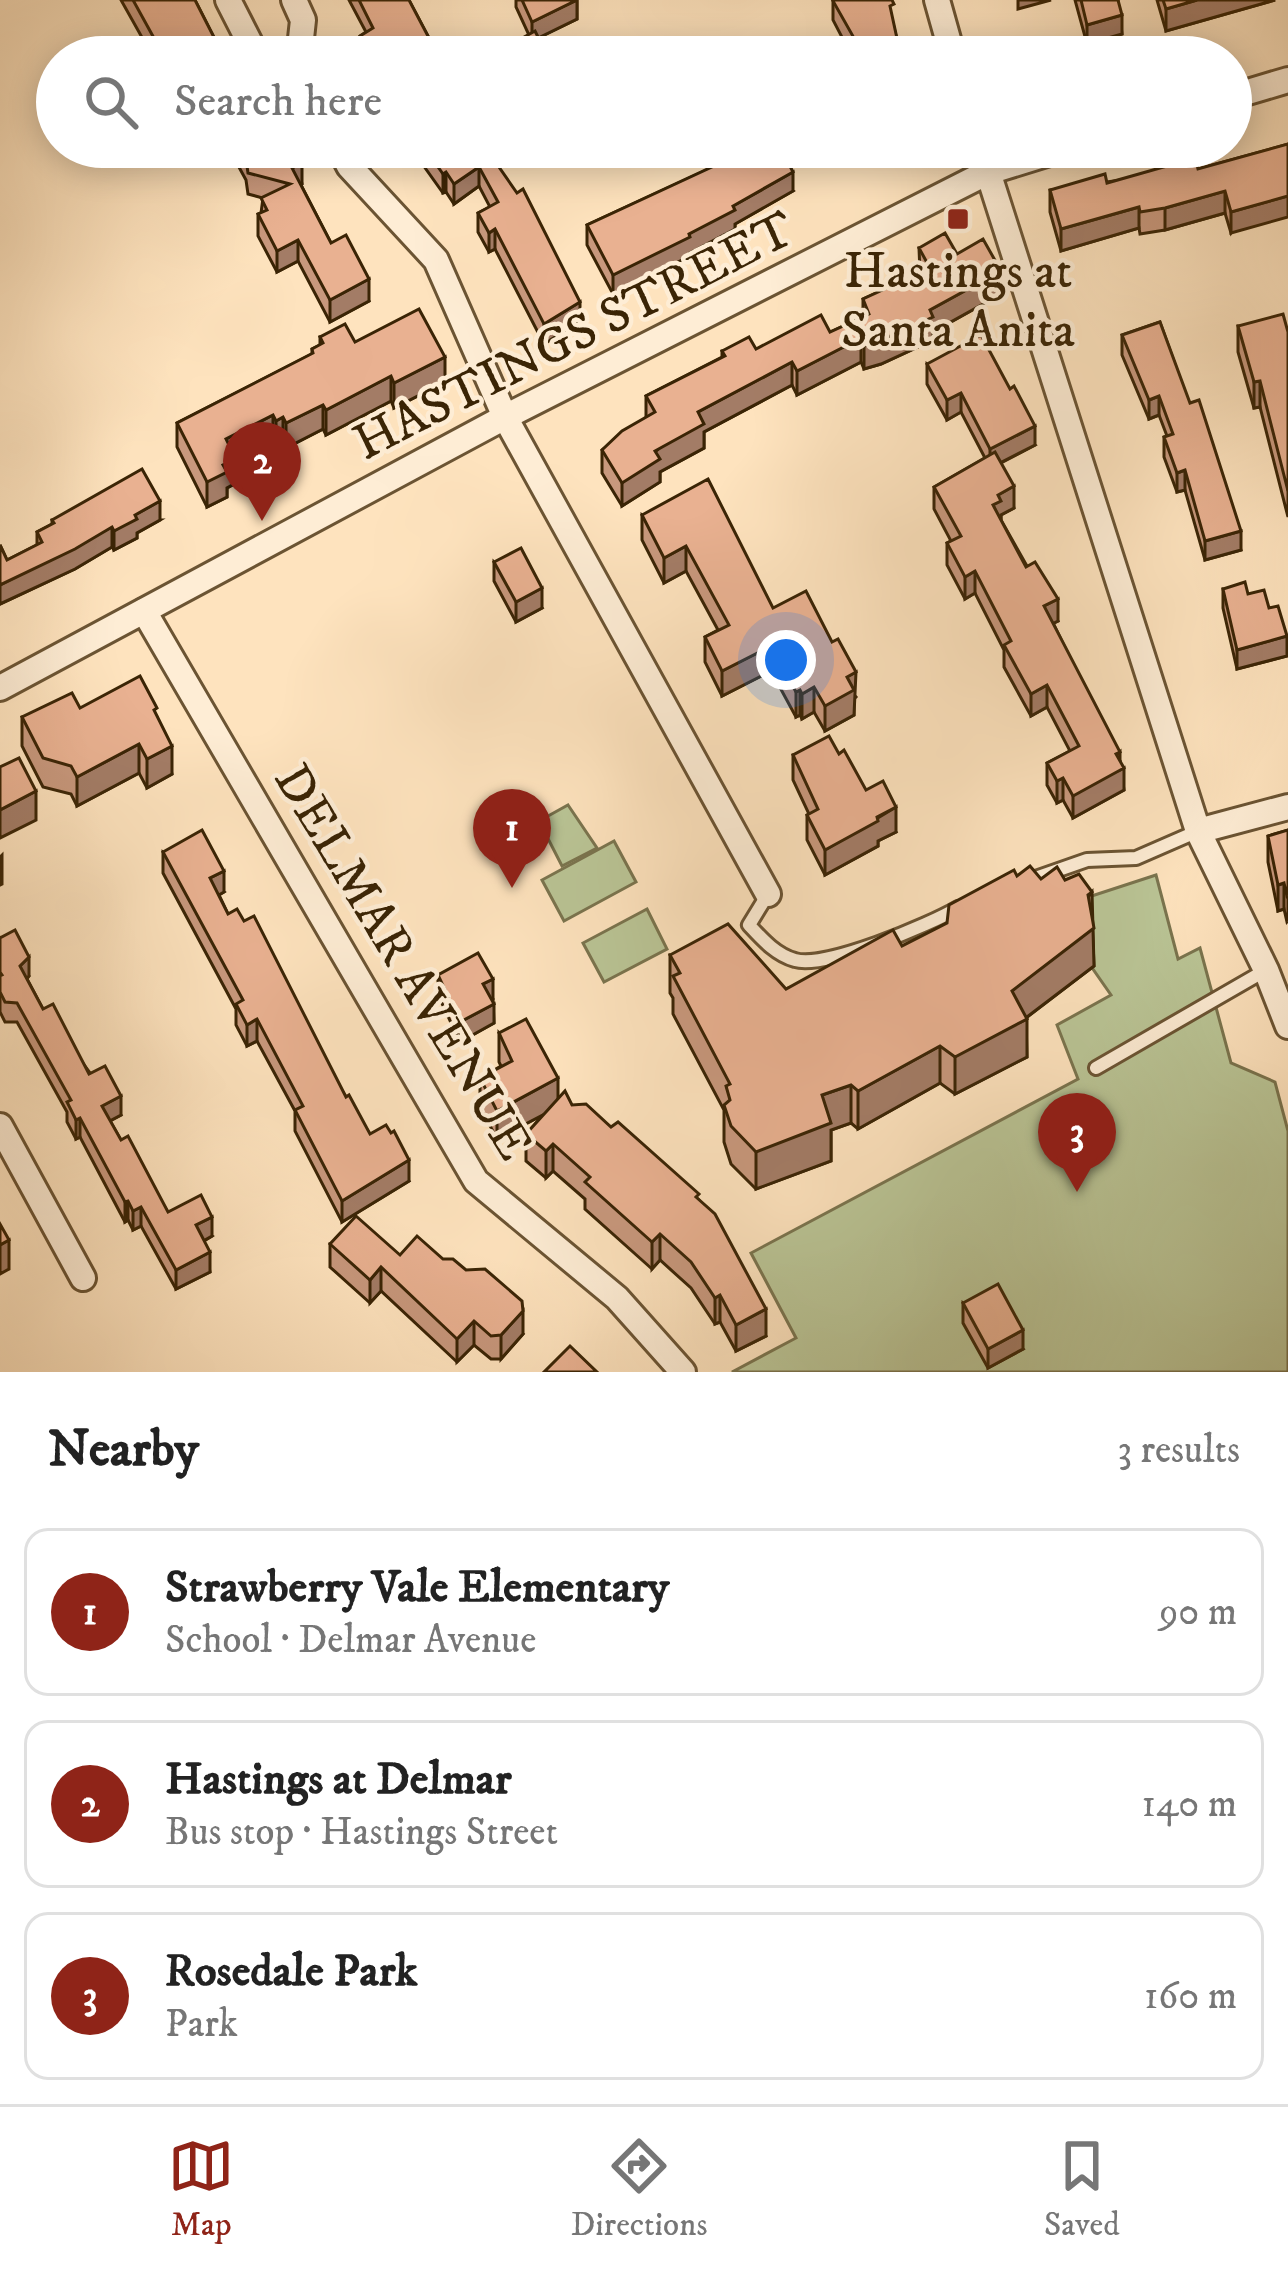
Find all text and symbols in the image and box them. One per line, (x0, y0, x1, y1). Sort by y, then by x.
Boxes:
search box (36, 36, 1252, 168)
icon: search (78, 69, 144, 135)
text: Search here (174, 74, 382, 130)
street label: HASTINGS STREET (343, 198, 806, 476)
marker: Hastings at Santa Anita (945, 206, 971, 232)
place label: Hastings at Santa Anita (841, 240, 1075, 363)
pin: 2 (223, 422, 301, 521)
your location (756, 630, 816, 690)
street label: DELMAR AVENUE (259, 753, 546, 1172)
pin: 1 (473, 789, 551, 888)
pin: 3 (1038, 1093, 1116, 1192)
text: Nearby (48, 1418, 199, 1482)
text: 3 results (1117, 1426, 1240, 1475)
text: Strawberry Vale Elementary (165, 1560, 669, 1616)
text: 1 (83, 1588, 97, 1637)
text: 90 m (1159, 1588, 1237, 1637)
text: School · Delmar Avenue (165, 1616, 536, 1665)
text: Hastings at Delmar (165, 1752, 512, 1808)
text: 2 (80, 1780, 100, 1829)
text: 140 m (1142, 1780, 1237, 1829)
text: Bus stop · Hastings Street (165, 1808, 558, 1857)
text: Rosedale Park (165, 1944, 418, 2000)
text: 3 (83, 1972, 97, 2021)
text: 160 m (1144, 1972, 1237, 2021)
text: Park (165, 2000, 238, 2049)
tab: Map (168, 2133, 234, 2246)
tab: Directions (571, 2133, 707, 2246)
tab: Saved (1044, 2133, 1120, 2246)

